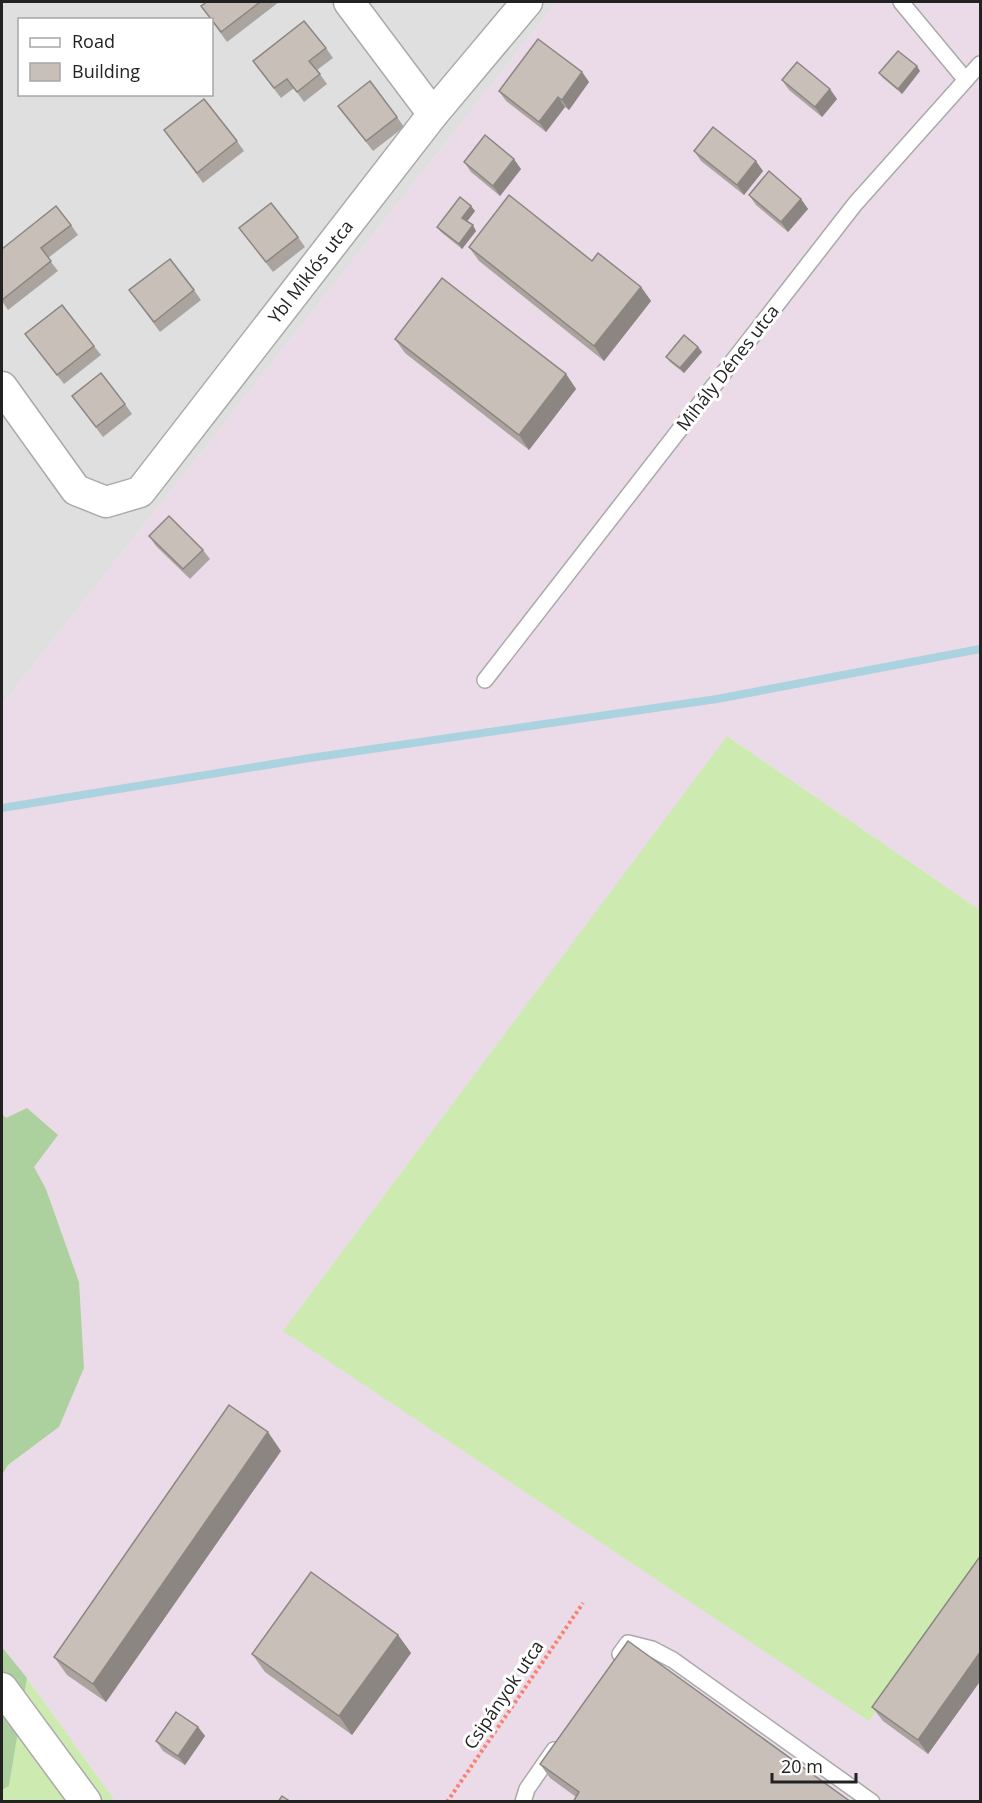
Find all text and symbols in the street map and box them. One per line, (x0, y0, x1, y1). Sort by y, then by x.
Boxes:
legend (18, 18, 213, 96)
text: Road (72, 29, 115, 53)
text: Building (72, 59, 140, 83)
street label: Ybl Miklós utca (262, 215, 358, 328)
street label: Mihály Dénes utca (670, 299, 784, 435)
street label: Csipányok utca (458, 1635, 549, 1754)
scale bar (772, 1746, 856, 1784)
text: 20 m (781, 1754, 823, 1778)

